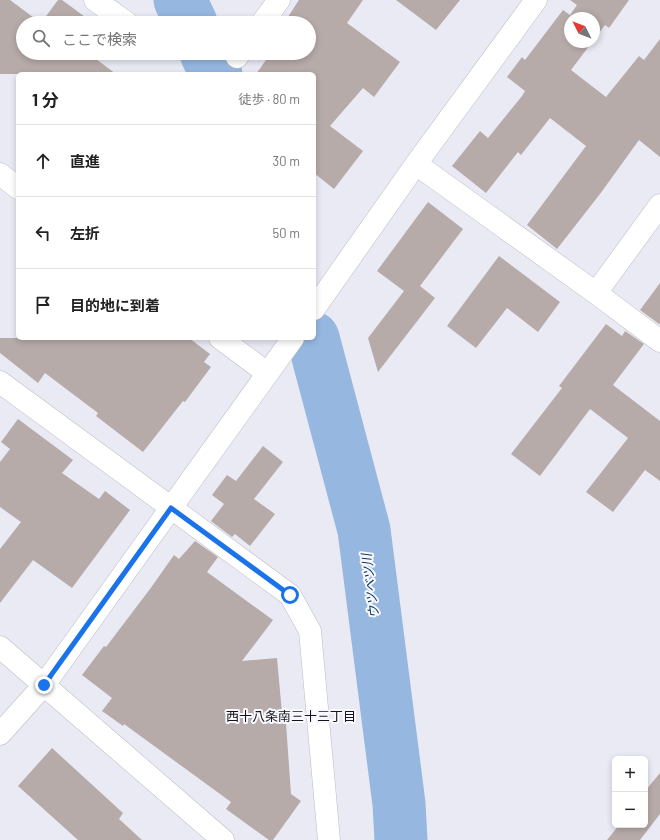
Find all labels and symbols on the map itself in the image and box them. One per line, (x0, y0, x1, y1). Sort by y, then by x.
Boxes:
north arrow (564, 12, 600, 48)
water label: ウツベツ川 (358, 551, 382, 619)
route start (281, 586, 299, 604)
route end (35, 676, 53, 694)
district label: 西十八条南三十三丁目 (226, 708, 356, 724)

